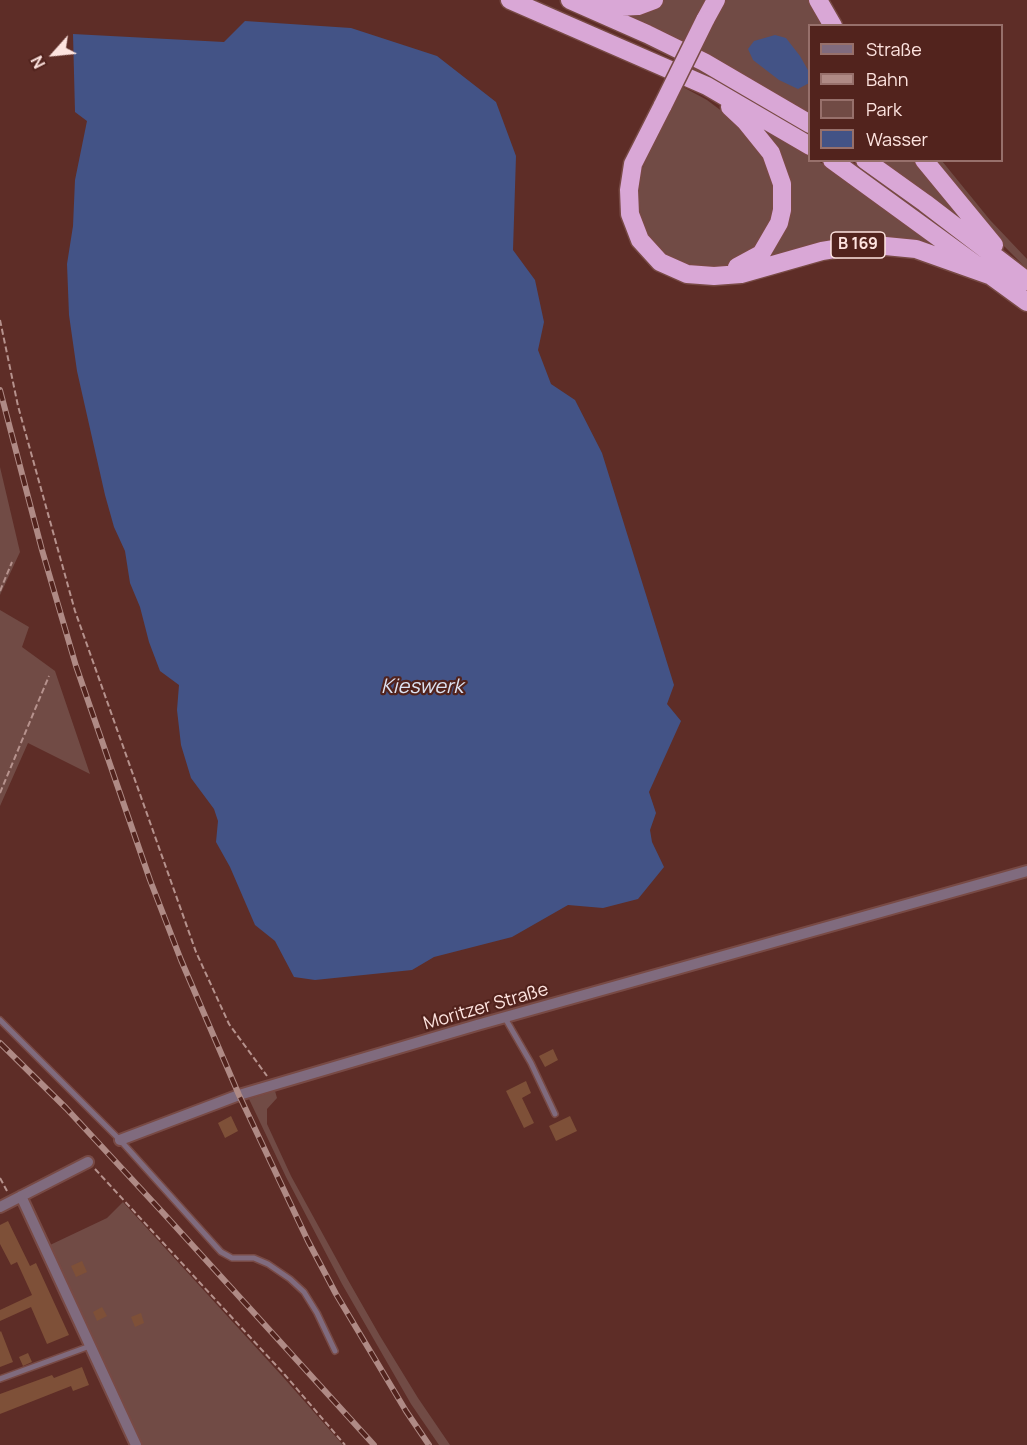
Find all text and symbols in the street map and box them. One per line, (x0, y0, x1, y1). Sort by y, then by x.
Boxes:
north arrow (24, 24, 84, 84)
legend (808, 24, 1003, 162)
text: Straße (866, 37, 922, 61)
text: N (26, 52, 50, 72)
text: Bahn (866, 67, 908, 91)
text: Park (866, 97, 902, 121)
text: Wasser (866, 127, 928, 151)
road number: B 169 (831, 232, 885, 258)
water label: Kieswerk (381, 675, 463, 699)
street label: Moritzer Straße (421, 979, 551, 1035)

